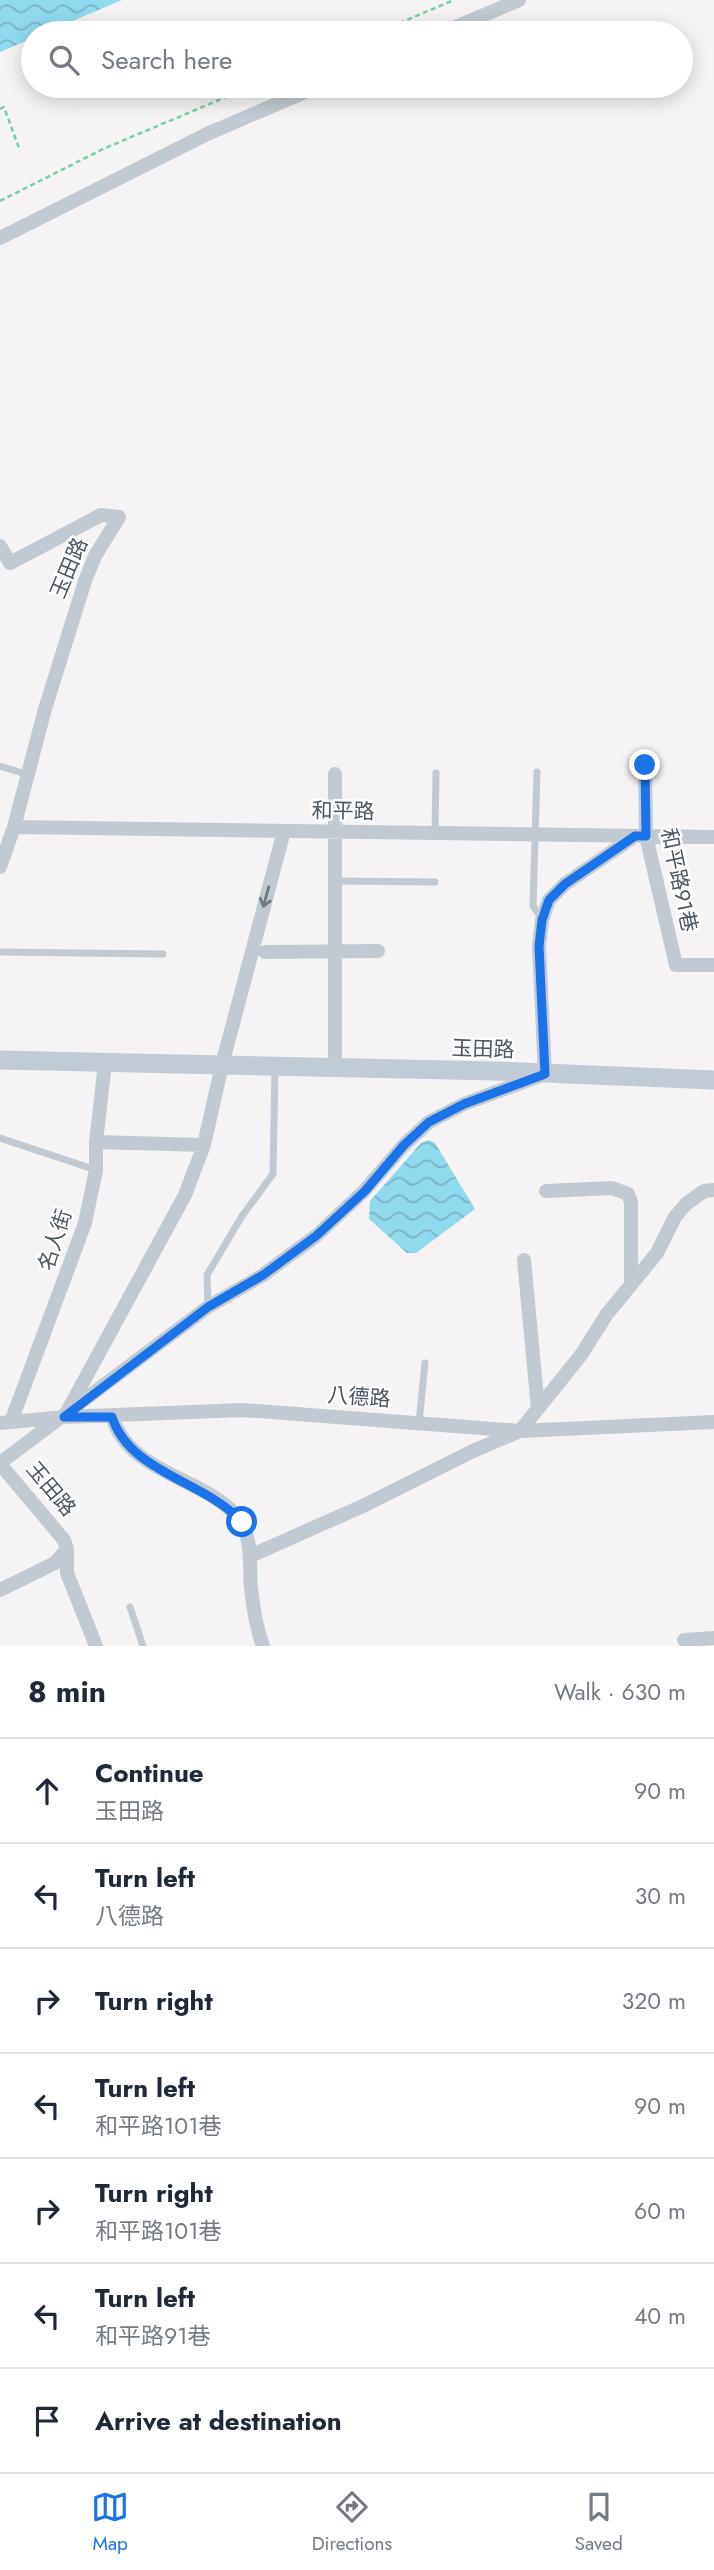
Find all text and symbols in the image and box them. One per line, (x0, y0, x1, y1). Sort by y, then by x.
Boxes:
search box (21, 21, 693, 98)
icon: search (45, 41, 83, 79)
text: Search here (101, 41, 233, 79)
street label: 玉田路 (43, 533, 95, 603)
route end (629, 749, 660, 780)
street label: 和平路 (311, 795, 375, 827)
street label: 和平路91巷 (653, 825, 705, 935)
one-way arrow (259, 885, 272, 908)
street label: 玉田路 (451, 1033, 515, 1065)
street label: 名人街 (31, 1205, 79, 1275)
street label: 八德路 (327, 1380, 391, 1414)
street label: 玉田路 (19, 1455, 83, 1523)
route start (226, 1506, 257, 1537)
text: 8 min (28, 1670, 106, 1713)
text: Walk · 630 m (554, 1675, 686, 1709)
text: Continue (95, 1754, 204, 1792)
icon: ahead (28, 1772, 66, 1810)
text: 90 m (634, 1774, 686, 1808)
text: 玉田路 (95, 1794, 164, 1828)
text: Turn left (95, 1859, 195, 1897)
icon: left (28, 1877, 66, 1915)
text: 30 m (635, 1879, 686, 1913)
text: 八德路 (95, 1899, 164, 1933)
icon: right (28, 1982, 66, 2020)
text: Turn right (95, 1982, 213, 2020)
text: 320 m (622, 1984, 686, 2018)
text: Turn left (95, 2069, 195, 2107)
icon: left (28, 2087, 66, 2125)
text: 90 m (634, 2089, 686, 2123)
text: 和平路101巷 (95, 2109, 222, 2143)
text: Turn right (95, 2174, 213, 2212)
icon: right (28, 2192, 66, 2230)
text: 60 m (634, 2194, 686, 2228)
text: 和平路101巷 (95, 2214, 222, 2248)
text: Turn left (95, 2279, 195, 2317)
icon: left (28, 2297, 66, 2335)
text: 40 m (634, 2299, 686, 2333)
text: 和平路91巷 (95, 2319, 211, 2353)
icon: arrive (28, 2402, 66, 2440)
text: Arrive at destination (95, 2402, 342, 2440)
tab: Map (91, 2488, 129, 2557)
tab: Directions (312, 2488, 392, 2557)
tab: Saved (575, 2488, 623, 2557)

